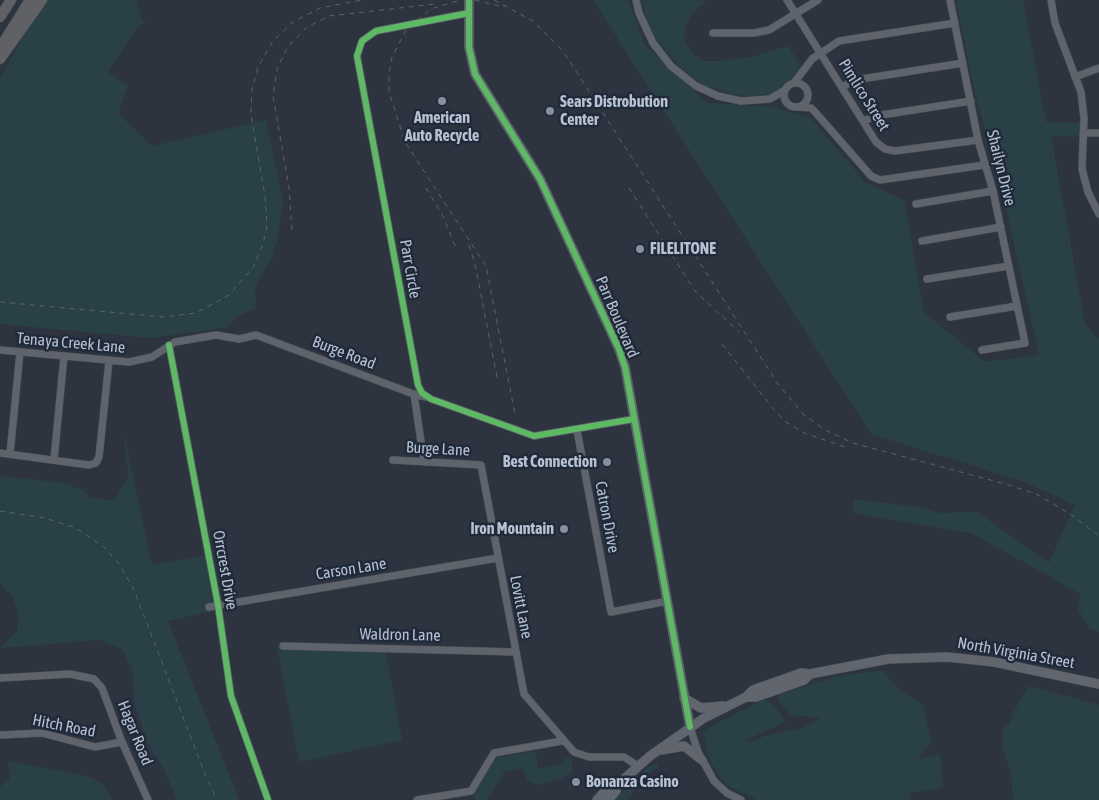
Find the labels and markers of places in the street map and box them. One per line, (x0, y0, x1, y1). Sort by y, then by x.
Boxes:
place label: Sears Distrobution Center (560, 92, 668, 130)
marker: American Auto Recycle (436, 95, 448, 107)
marker: Sears Distrobution Center (544, 105, 556, 117)
place label: American Auto Recycle (405, 108, 479, 146)
place label: FILELITONE (650, 239, 716, 259)
marker: FILELITONE (634, 243, 646, 255)
place label: Best Connection (503, 452, 597, 472)
marker: Best Connection (601, 456, 613, 468)
place label: Iron Mountain (471, 519, 554, 539)
marker: Iron Mountain (558, 523, 570, 535)
place label: Bonanza Casino (586, 772, 679, 792)
marker: Bonanza Casino (570, 776, 582, 788)

